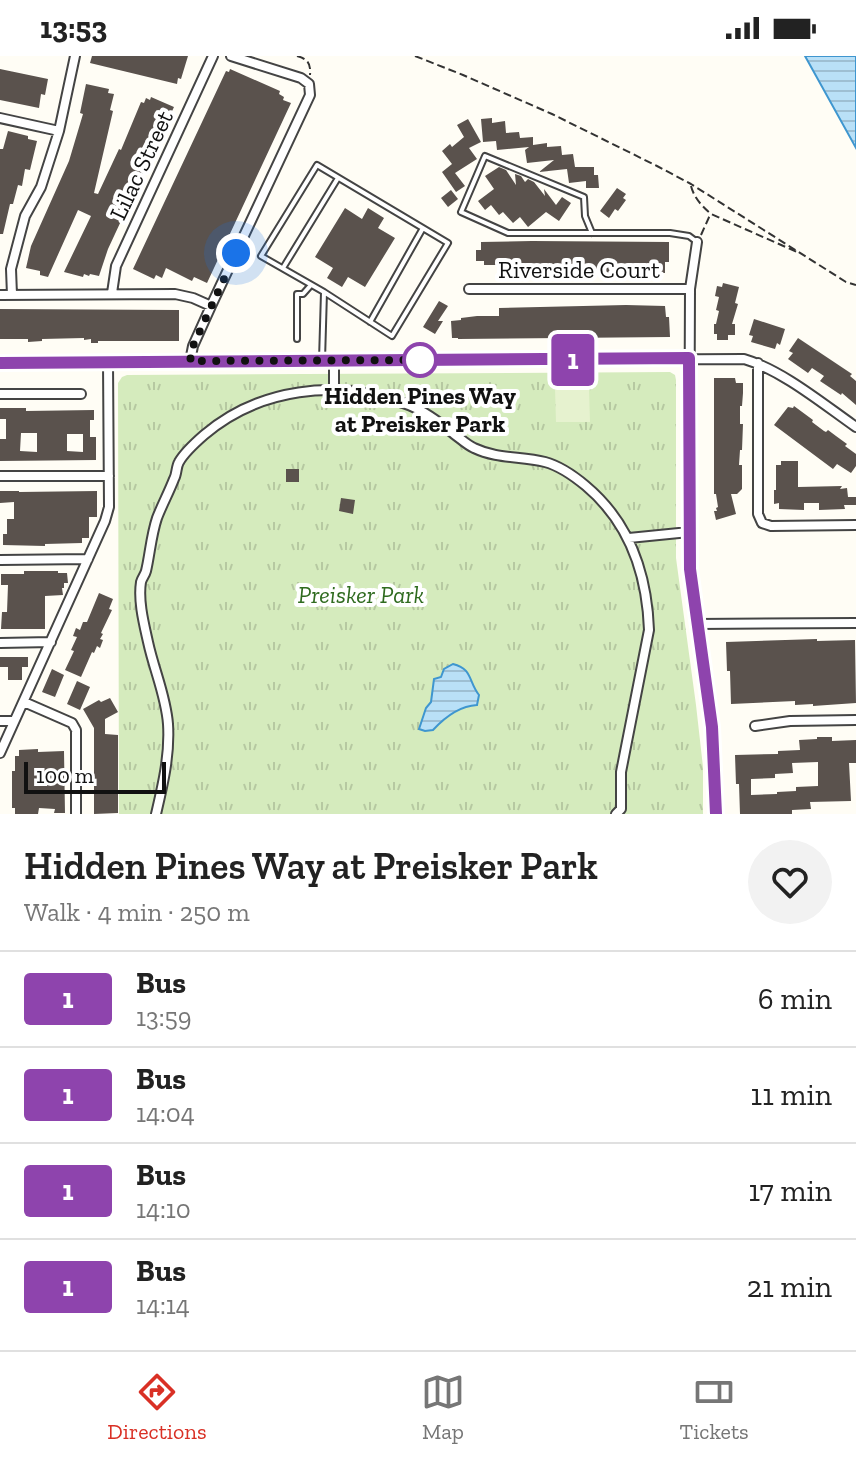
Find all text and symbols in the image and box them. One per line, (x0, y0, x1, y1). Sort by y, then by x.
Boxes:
text: 13:53 (40, 10, 107, 46)
street label: Lilac Street (103, 106, 179, 224)
your location (216, 233, 256, 273)
street label: Riverside Court (498, 255, 660, 284)
line badge: 1 (547, 334, 599, 386)
marker: Hidden Pines Way at Preisker Park (403, 343, 437, 377)
text: 1 (567, 343, 579, 376)
place label: Hidden Pines Way at Preisker Park (324, 381, 516, 438)
park label: Preisker Park (298, 580, 425, 609)
scale bar (24, 758, 166, 794)
text: 100 m (36, 762, 94, 789)
button: heart (748, 840, 832, 924)
text: Hidden Pines Way at Preisker Park (24, 843, 598, 889)
text: Walk · 4 min · 250 m (24, 896, 250, 928)
text: Bus (136, 965, 186, 1001)
text: 6 min (758, 981, 832, 1017)
text: 1 (62, 982, 74, 1015)
text: 13:59 (136, 1001, 192, 1033)
text: Bus (136, 1061, 186, 1097)
text: 11 min (751, 1077, 832, 1113)
text: 1 (62, 1078, 74, 1111)
text: 14:04 (136, 1097, 195, 1129)
text: Bus (136, 1157, 186, 1193)
text: 17 min (749, 1173, 832, 1209)
text: 1 (62, 1174, 74, 1207)
text: 14:10 (136, 1193, 191, 1225)
text: Bus (136, 1253, 186, 1289)
text: 21 min (747, 1269, 832, 1305)
text: 1 (62, 1270, 74, 1303)
text: 14:14 (136, 1289, 190, 1321)
tab: Directions (107, 1370, 207, 1445)
tab: Map (421, 1370, 465, 1445)
tab: Tickets (680, 1370, 749, 1445)

